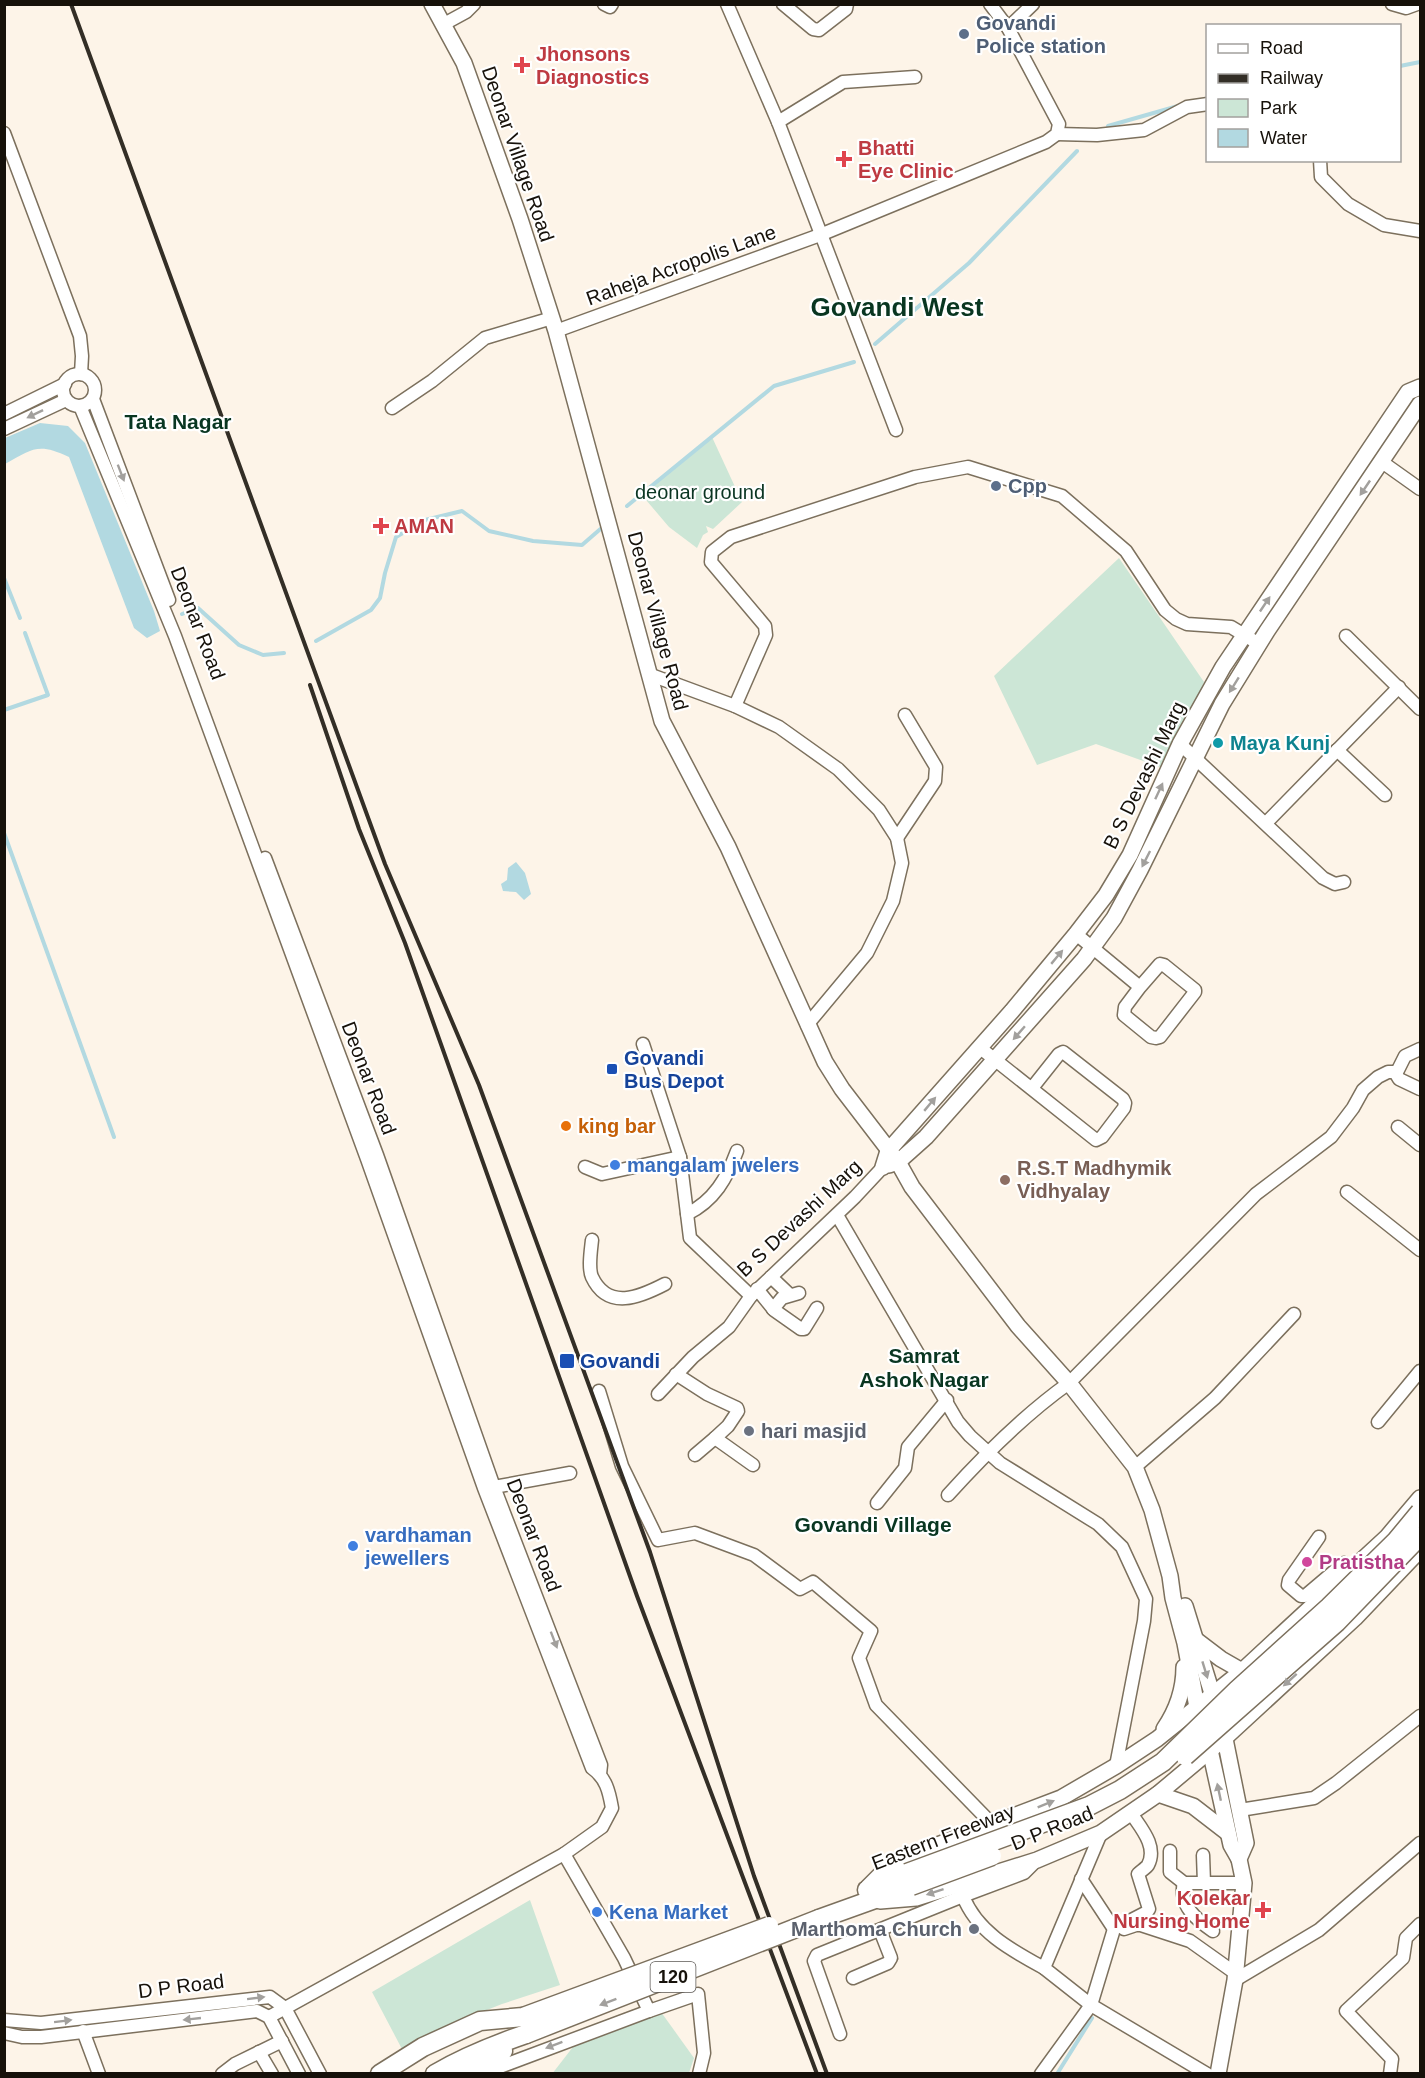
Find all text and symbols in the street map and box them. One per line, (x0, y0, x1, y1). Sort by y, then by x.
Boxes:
place label: Govandi Police station (976, 12, 1106, 57)
legend (1206, 24, 1401, 162)
marker: Govandi Police station (957, 27, 971, 41)
text: Road (1260, 38, 1303, 58)
place label: Jhonsons Diagnostics (536, 43, 649, 88)
marker: Jhonsons Diagnostics (513, 56, 531, 74)
street label: Deonar Village Road (478, 63, 558, 245)
text: Railway (1260, 68, 1323, 88)
text: Park (1260, 98, 1298, 118)
text: Water (1260, 128, 1307, 148)
place label: Bhatti Eye Clinic (858, 137, 954, 182)
marker: Bhatti Eye Clinic (835, 150, 853, 168)
street label: Raheja Acropolis Lane (583, 220, 779, 310)
district label: Govandi West (811, 292, 984, 322)
one-way arrow (26, 408, 44, 418)
district label: Tata Nagar (125, 410, 231, 433)
one-way arrow (117, 464, 127, 482)
place label: Cpp (1008, 475, 1047, 497)
marker: Cpp (989, 479, 1003, 493)
one-way arrow (1360, 480, 1371, 496)
park label: deonar ground (635, 481, 765, 503)
place label: AMAN (394, 515, 454, 537)
marker: AMAN (372, 517, 390, 535)
street label: Deonar Village Road (624, 529, 692, 713)
street label: Deonar Road (166, 564, 230, 682)
one-way arrow (1259, 596, 1270, 612)
one-way arrow (1228, 677, 1239, 693)
street label: B S Devashi Marg (1099, 698, 1189, 852)
place label: Maya Kunj (1230, 732, 1330, 754)
marker: Maya Kunj (1211, 736, 1225, 750)
one-way arrow (1154, 783, 1163, 800)
one-way arrow (1141, 851, 1150, 868)
one-way arrow (1051, 949, 1064, 965)
street label: Deonar Road (337, 1019, 401, 1137)
one-way arrow (1013, 1025, 1026, 1040)
place label: Govandi Bus Depot (624, 1047, 724, 1092)
marker: Govandi Bus Depot (605, 1062, 619, 1076)
one-way arrow (923, 1097, 936, 1112)
place label: king bar (578, 1115, 656, 1137)
marker: king bar (559, 1119, 573, 1133)
place label: mangalam jwelers (627, 1154, 799, 1176)
street label: B S Devashi Marg (733, 1155, 865, 1281)
place label: R.S.T Madhymik Vidhyalay (1017, 1157, 1172, 1202)
marker: mangalam jwelers (608, 1158, 622, 1172)
marker: R.S.T Madhymik Vidhyalay (998, 1173, 1012, 1187)
district label: Samrat Ashok Nagar (859, 1344, 989, 1391)
place label: Govandi (580, 1350, 660, 1372)
marker: Govandi (558, 1352, 576, 1370)
place label: hari masjid (761, 1420, 867, 1442)
marker: hari masjid (742, 1424, 756, 1438)
street label: Deonar Road (502, 1476, 566, 1594)
district label: Govandi Village (794, 1513, 952, 1536)
place label: vardhaman jewellers (364, 1524, 472, 1569)
marker: vardhaman jewellers (346, 1539, 360, 1553)
place label: Pratistha (1319, 1551, 1405, 1573)
marker: Pratistha (1300, 1555, 1314, 1569)
one-way arrow (549, 1632, 559, 1650)
one-way arrow (1201, 1661, 1210, 1679)
one-way arrow (1282, 1673, 1297, 1687)
one-way arrow (1214, 1782, 1223, 1801)
one-way arrow (1038, 1799, 1056, 1809)
street label: Eastern Freeway (868, 1800, 1018, 1874)
street label: D P Road (1008, 1802, 1096, 1854)
place label: Kolekar Nursing Home (1113, 1887, 1250, 1932)
one-way arrow (925, 1888, 943, 1897)
place label: Kena Market (609, 1901, 728, 1923)
marker: Kolekar Nursing Home (1254, 1901, 1272, 1919)
marker: Kena Market (590, 1905, 604, 1919)
place label: Marthoma Church (791, 1918, 962, 1940)
marker: Marthoma Church (967, 1922, 981, 1936)
road number: 120 (650, 1962, 696, 1992)
street label: D P Road (137, 1970, 225, 2002)
one-way arrow (247, 1994, 266, 2003)
one-way arrow (599, 1998, 617, 2007)
one-way arrow (182, 2014, 201, 2024)
one-way arrow (53, 2016, 72, 2026)
one-way arrow (545, 2040, 563, 2050)

